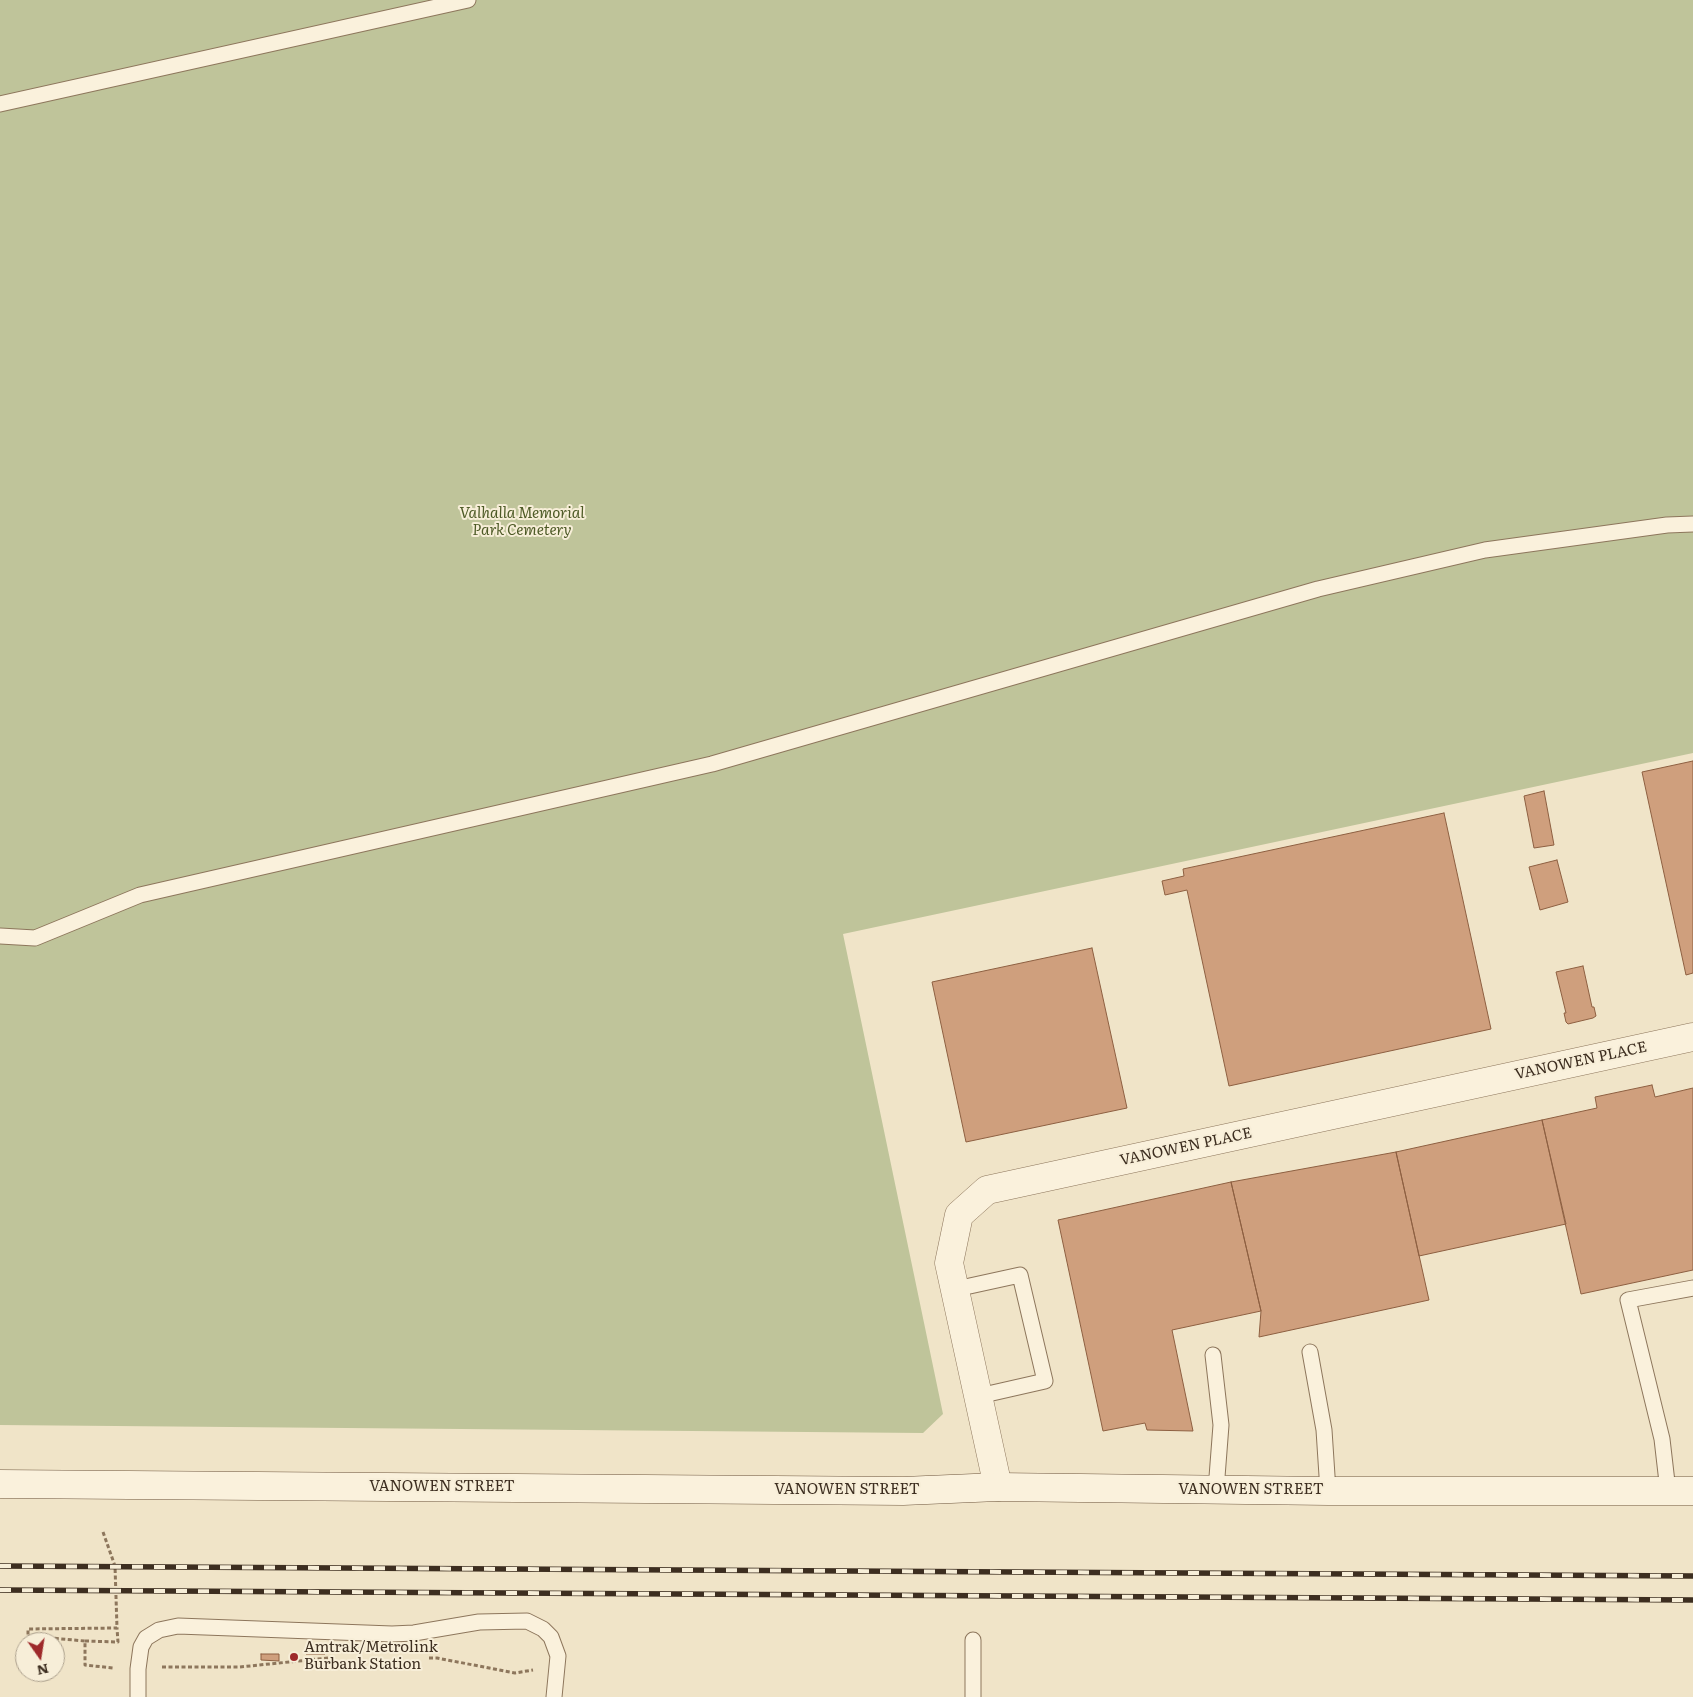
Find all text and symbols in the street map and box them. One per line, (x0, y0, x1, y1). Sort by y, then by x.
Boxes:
park label: Valhalla Memorial Park Cemetery (460, 505, 584, 540)
street label: VANOWEN PLACE (1513, 1038, 1649, 1084)
street label: VANOWEN PLACE (1118, 1124, 1254, 1170)
street label: VANOWEN STREET (369, 1478, 515, 1496)
street label: VANOWEN STREET (774, 1481, 920, 1499)
street label: VANOWEN STREET (1178, 1481, 1324, 1499)
north arrow (15, 1632, 65, 1682)
place label: Amtrak/Metrolink Burbank Station (304, 1639, 438, 1674)
marker: Amtrak/Metrolink Burbank Station (288, 1651, 300, 1663)
text: N (35, 1660, 51, 1682)

